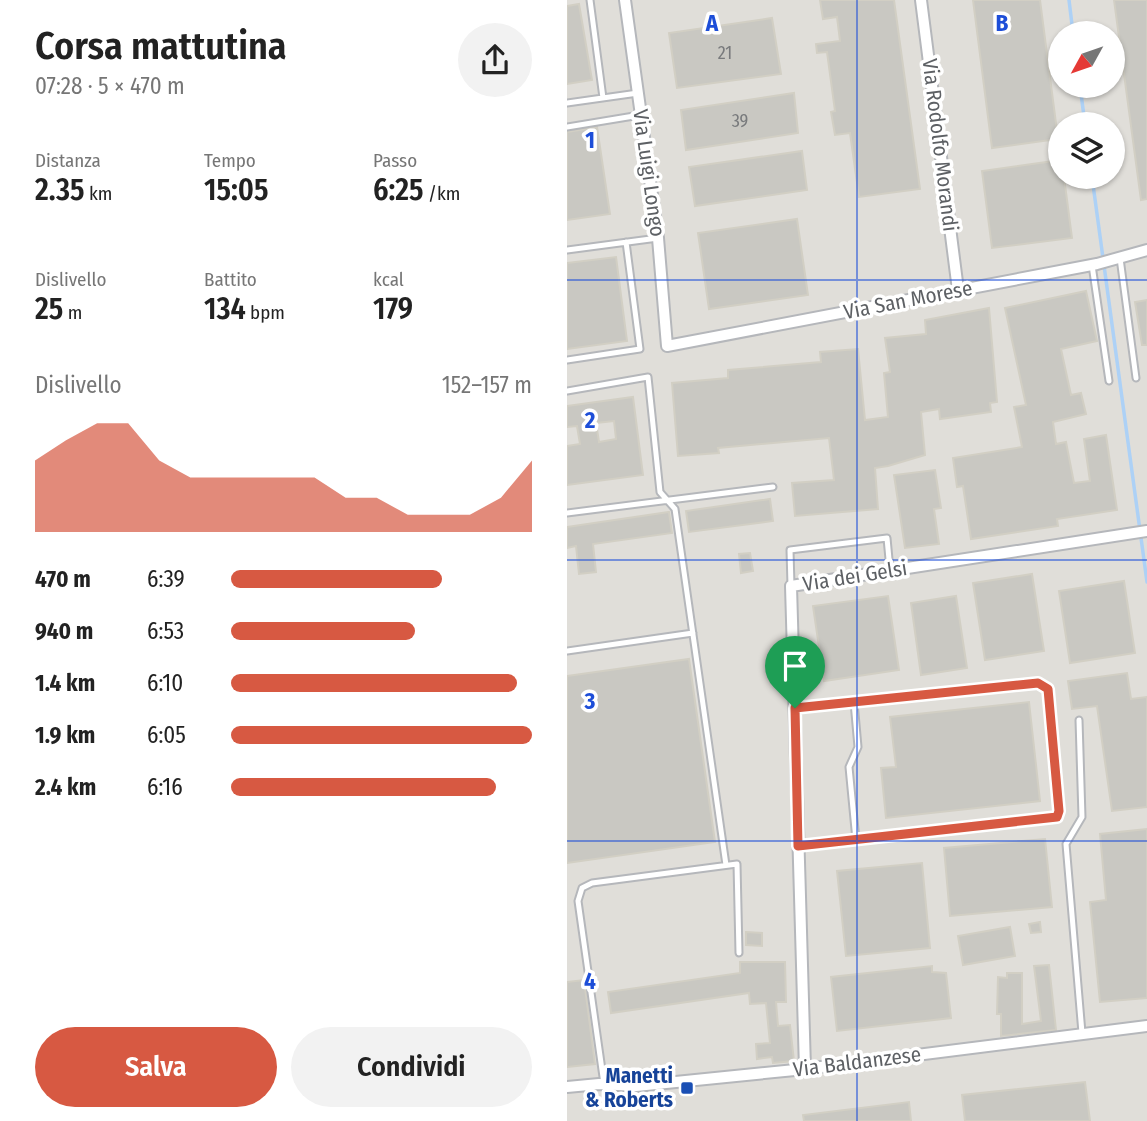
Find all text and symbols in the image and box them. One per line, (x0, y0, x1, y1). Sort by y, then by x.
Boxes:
text: A (705, 9, 719, 37)
text: B (996, 9, 1009, 37)
north arrow (1048, 21, 1125, 98)
map controls (1048, 21, 1125, 189)
text: Corsa mattutina (35, 23, 287, 69)
button: share (458, 23, 532, 97)
house number: 21 (718, 42, 732, 64)
street label: Via Rodolfo Morandi (916, 57, 964, 233)
text: 07:28 · 5 × 470 m (35, 72, 185, 100)
street label: Via Luigi Longo (627, 108, 671, 238)
house number: 39 (732, 110, 748, 132)
button: layers (1048, 112, 1125, 189)
text: 1 (585, 126, 595, 154)
text: Distanza (35, 149, 101, 172)
text: Tempo (204, 149, 256, 172)
text: Passo (373, 149, 417, 172)
text: 2.35 (35, 172, 85, 208)
text: 15:05 (204, 172, 268, 208)
text: 6:25 (373, 172, 424, 208)
text: km (85, 182, 112, 205)
text: /km (424, 182, 460, 205)
text: Dislivello (35, 268, 106, 291)
text: Battito (204, 268, 257, 291)
text: kcal (373, 268, 404, 291)
street label: Via San Morese (842, 275, 974, 325)
text: 25 (35, 291, 63, 327)
text: 134 (204, 291, 246, 327)
text: 179 (373, 291, 413, 327)
text: m (63, 301, 82, 324)
text: bpm (246, 301, 285, 324)
text: Dislivello (35, 371, 121, 399)
text: 152–157 m (442, 371, 532, 399)
text: 2 (584, 406, 596, 434)
street label: Via dei Gelsi (801, 555, 909, 597)
text: 470 m (35, 565, 91, 593)
text: 6:39 (147, 565, 185, 593)
text: 940 m (35, 617, 93, 645)
text: 6:53 (147, 617, 184, 645)
pin (765, 636, 825, 708)
icon: arrive (776, 647, 814, 685)
text: 1.4 km (35, 669, 95, 697)
text: 6:10 (147, 669, 183, 697)
text: 3 (584, 687, 596, 715)
text: 1.9 km (35, 721, 95, 749)
text: 6:05 (147, 721, 186, 749)
text: 2.4 km (35, 773, 96, 801)
text: 6:16 (147, 773, 183, 801)
text: 4 (584, 967, 596, 995)
button: Salva (35, 1027, 277, 1107)
button: Condividi (291, 1027, 532, 1107)
street label: Via Baldanzese (792, 1041, 922, 1083)
place label: Manetti & Roberts (585, 1063, 673, 1113)
marker: Manetti & Roberts (679, 1080, 695, 1096)

